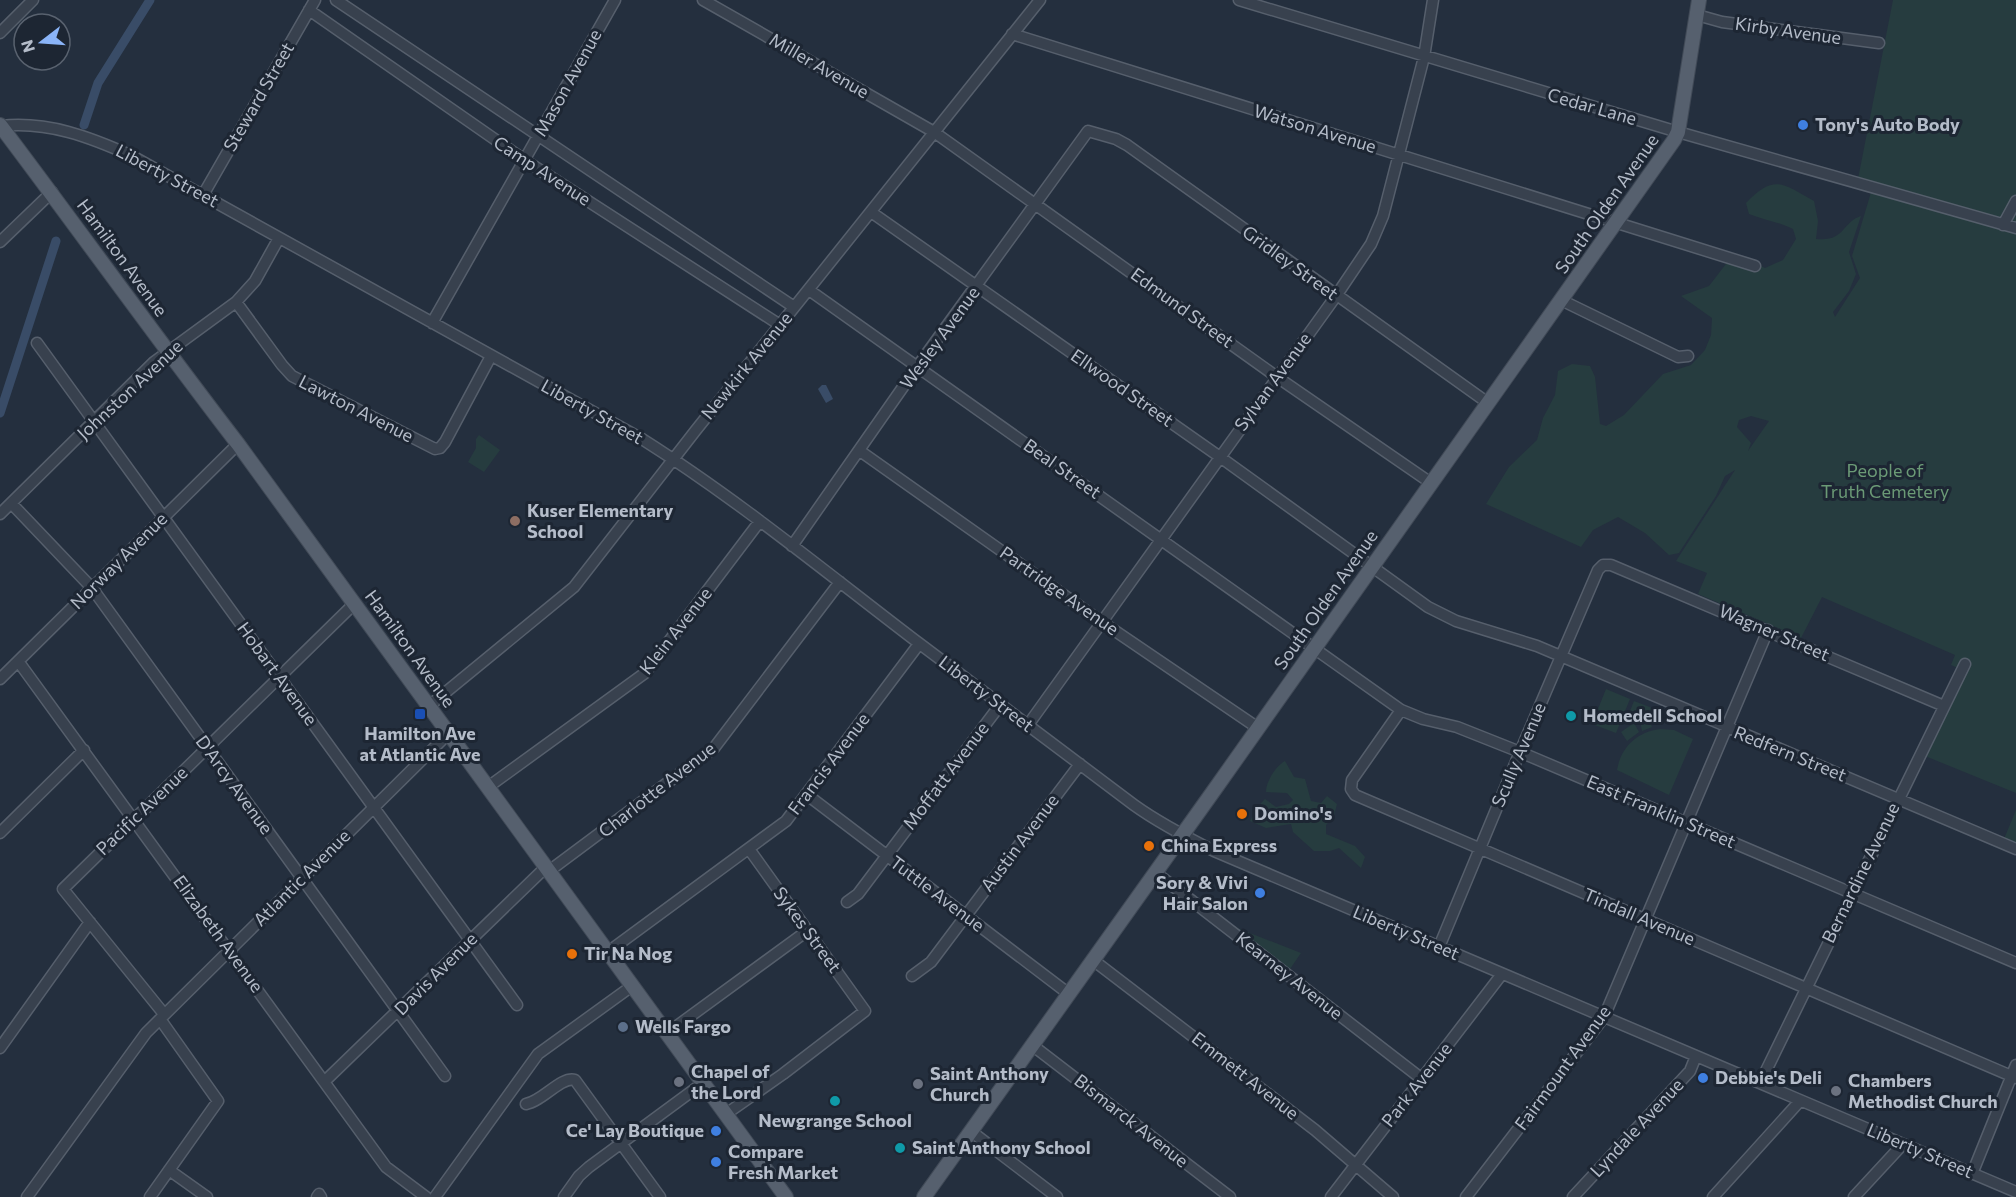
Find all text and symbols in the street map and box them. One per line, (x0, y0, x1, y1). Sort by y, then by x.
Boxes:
north arrow (12, 12, 72, 72)
street label: Kirby Avenue (1734, 12, 1843, 48)
street label: Mason Avenue (529, 25, 606, 140)
street label: Miller Avenue (766, 28, 873, 102)
text: N (16, 38, 38, 55)
street label: Steward Street (218, 38, 298, 155)
street label: Cedar Lane (1545, 83, 1639, 129)
street label: Watson Avenue (1251, 99, 1379, 157)
place label: Tony's Auto Body (1815, 113, 1960, 135)
marker: Tony's Auto Body (1796, 118, 1810, 132)
street label: South Olden Avenue (1550, 129, 1663, 278)
street label: Camp Avenue (490, 131, 595, 210)
street label: Liberty Street (112, 139, 223, 211)
street label: Hamilton Avenue (73, 194, 173, 320)
street label: Gridley Street (1238, 220, 1343, 304)
street label: Edmund Street (1127, 262, 1238, 352)
street label: Wesley Avenue (895, 282, 984, 393)
street label: Newkirk Avenue (696, 307, 796, 424)
street label: Sylvan Avenue (1229, 328, 1315, 435)
street label: Johnston Avenue (72, 335, 187, 444)
street label: Ellwood Street (1067, 344, 1178, 431)
street label: Lawton Avenue (295, 370, 417, 446)
street label: Liberty Street (538, 374, 647, 448)
street label: Beal Street (1020, 434, 1106, 503)
park label: People of Truth Cemetery (1821, 459, 1949, 502)
place label: Kuser Elementary School (527, 499, 674, 542)
street label: Norway Avenue (65, 507, 171, 613)
marker: Kuser Elementary School (508, 514, 522, 528)
street label: South Olden Avenue (1269, 525, 1382, 674)
street label: Partridge Avenue (996, 541, 1123, 639)
street label: Klein Avenue (634, 582, 716, 678)
street label: Hamilton Avenue (361, 585, 461, 711)
street label: Wagner Street (1716, 599, 1833, 665)
street label: Hobart Avenue (233, 617, 323, 729)
street label: Liberty Street (935, 650, 1038, 736)
street label: Scully Avenue (1486, 699, 1550, 810)
place label: Homedell School (1583, 704, 1722, 726)
marker: Hamilton Ave at Atlantic Ave (413, 707, 427, 721)
street label: Francis Avenue (783, 708, 874, 819)
marker: Homedell School (1564, 709, 1578, 723)
street label: Moffatt Avenue (898, 717, 993, 834)
street label: Redfern Street (1731, 721, 1850, 786)
place label: Hamilton Ave at Atlantic Ave (360, 722, 480, 765)
street label: D'Arcy Avenue (192, 731, 278, 838)
street label: Charlotte Avenue (594, 737, 719, 842)
street label: Pacific Avenue (91, 761, 192, 859)
street label: East Franklin Street (1584, 770, 1739, 852)
street label: Austin Avenue (975, 789, 1063, 895)
street label: Bernardine Avenue (1817, 799, 1904, 946)
place label: Domino's (1254, 802, 1332, 824)
marker: Domino's (1235, 807, 1249, 821)
street label: Atlantic Avenue (248, 824, 354, 930)
place label: China Express (1161, 834, 1277, 856)
marker: China Express (1142, 839, 1156, 853)
street label: Tuttle Avenue (886, 851, 989, 936)
street label: Elizabeth Avenue (169, 871, 269, 996)
place label: Sory & Vivi Hair Salon (1156, 871, 1248, 914)
street label: Sykes Street (769, 882, 846, 977)
street label: Tindall Avenue (1580, 883, 1698, 949)
marker: Sory & Vivi Hair Salon (1253, 886, 1267, 900)
street label: Liberty Street (1350, 900, 1463, 964)
street label: Davis Avenue (389, 927, 481, 1019)
street label: Kearney Avenue (1232, 927, 1348, 1024)
place label: Tir Na Nog (584, 942, 672, 964)
marker: Tir Na Nog (565, 947, 579, 961)
street label: Fairmount Avenue (1510, 1001, 1615, 1134)
place label: Wells Fargo (635, 1015, 731, 1037)
marker: Wells Fargo (616, 1020, 630, 1034)
street label: Emmett Avenue (1188, 1027, 1303, 1124)
street label: Park Avenue (1376, 1038, 1456, 1131)
place label: Chapel of the Lord (691, 1060, 770, 1103)
place label: Saint Anthony Church (930, 1062, 1049, 1105)
place label: Debbie's Deli (1715, 1066, 1822, 1088)
street label: Bismarck Avenue (1070, 1069, 1193, 1172)
place label: Chambers Methodist Church (1848, 1069, 1998, 1112)
marker: Debbie's Deli (1696, 1071, 1710, 1085)
street label: Lyndale Avenue (1585, 1073, 1688, 1181)
marker: Chapel of the Lord (672, 1075, 686, 1089)
marker: Saint Anthony Church (911, 1077, 925, 1091)
marker: Chambers Methodist Church (1829, 1084, 1843, 1098)
marker: Newgrange School (828, 1094, 842, 1108)
place label: Newgrange School (758, 1109, 912, 1131)
street label: Liberty Street (1864, 1118, 1977, 1182)
place label: Ce' Lay Boutique (566, 1119, 704, 1141)
marker: Ce' Lay Boutique (709, 1124, 723, 1138)
place label: Saint Anthony School (912, 1136, 1091, 1158)
place label: Compare Fresh Market (728, 1140, 838, 1183)
marker: Saint Anthony School (893, 1141, 907, 1155)
marker: Compare Fresh Market (709, 1155, 723, 1169)

